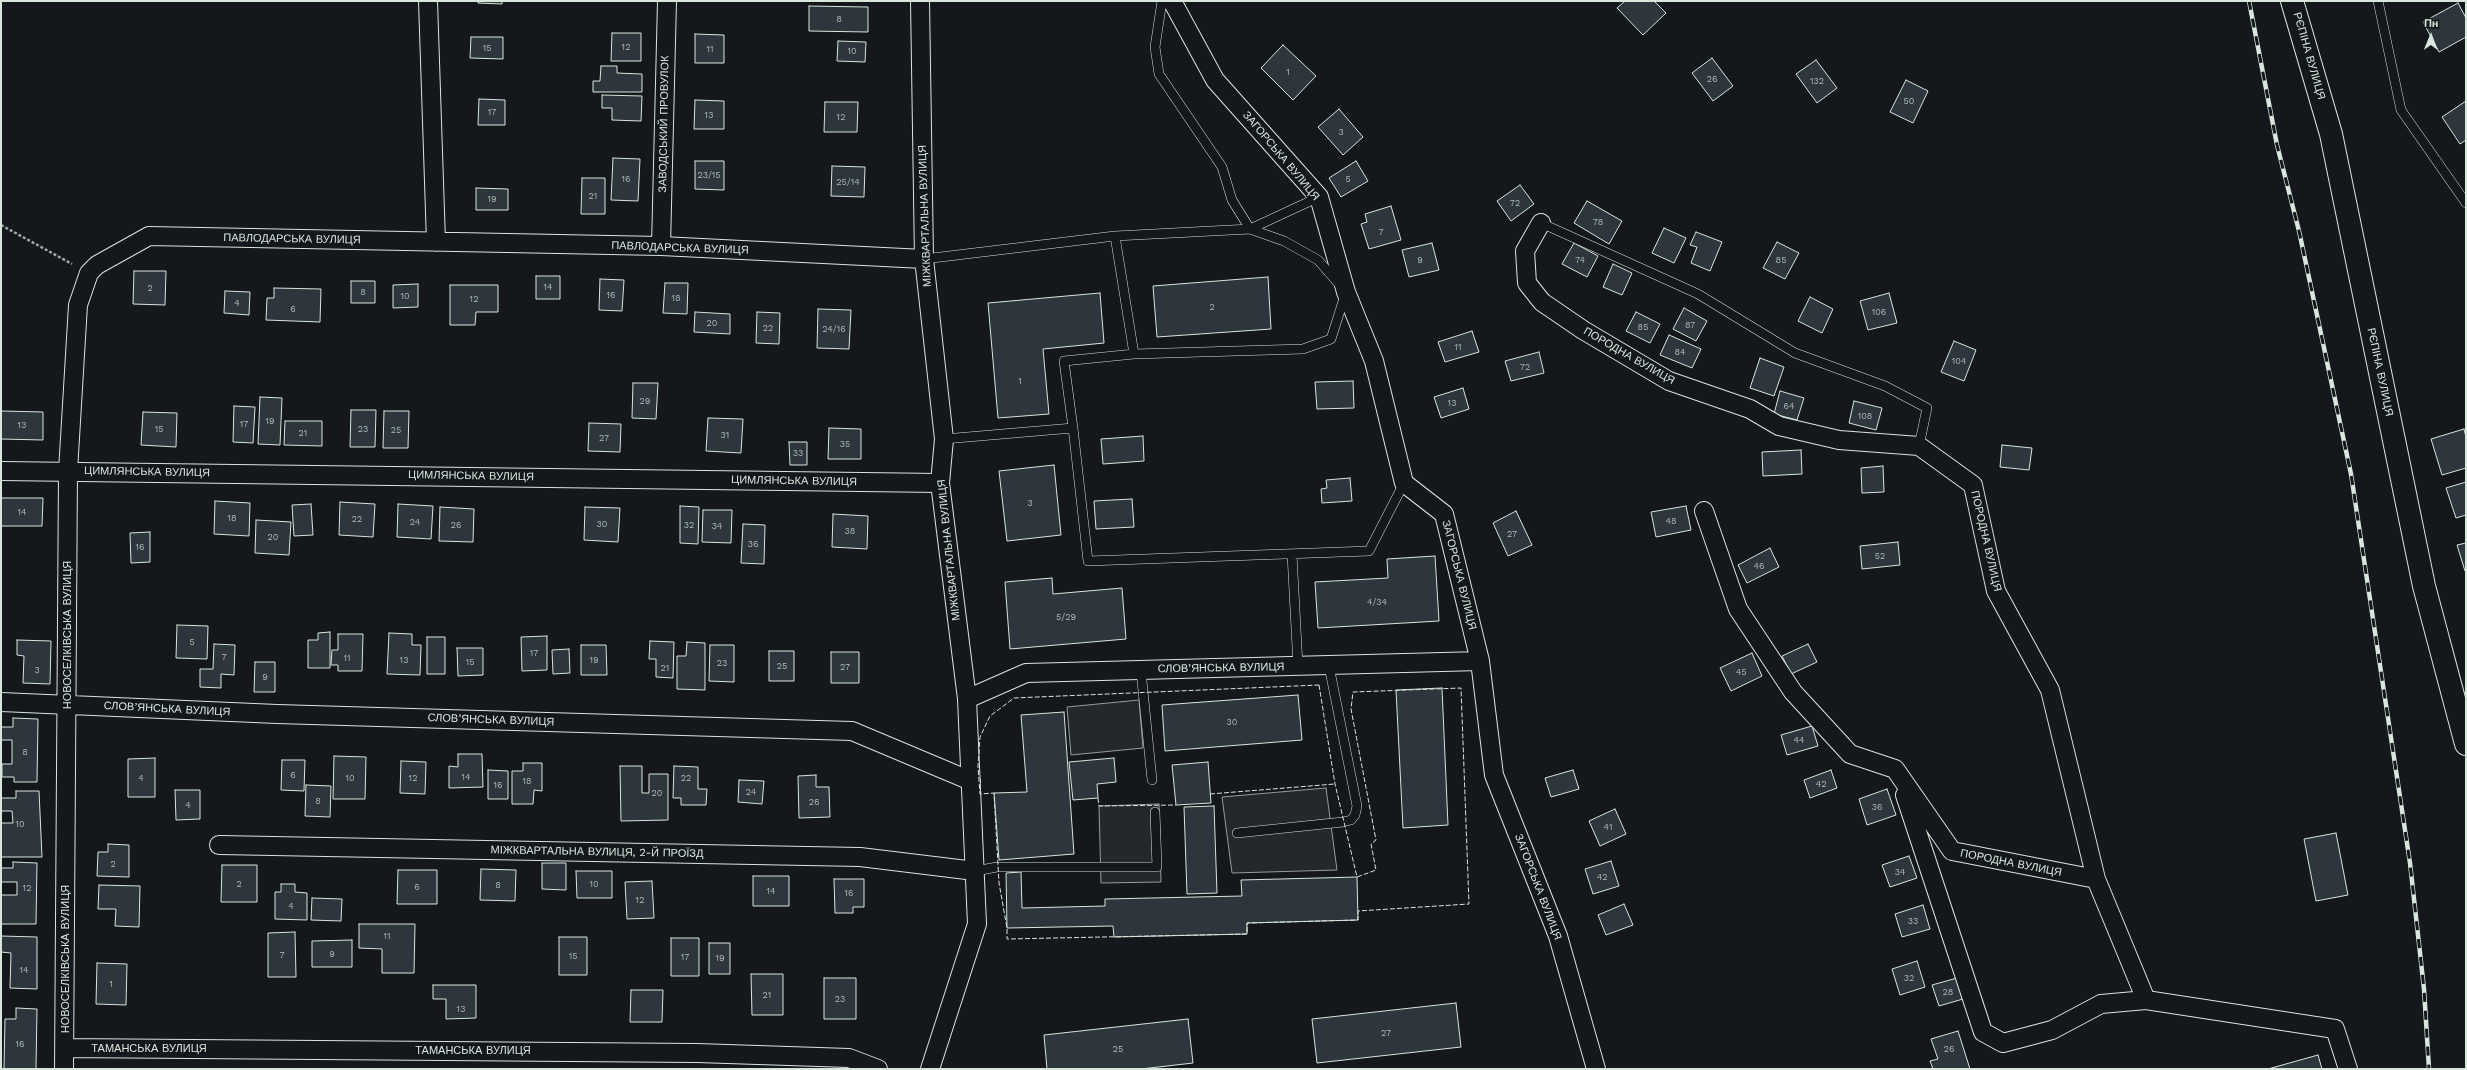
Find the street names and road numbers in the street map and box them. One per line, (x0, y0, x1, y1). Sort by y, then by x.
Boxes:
street label: РЄПІНА ВУЛИЦЯ (2290, 11, 2328, 101)
street label: ЗАВОДСЬКИЙ ПРОВУЛОК (656, 55, 672, 193)
street label: ЗАГОРСЬКА ВУЛИЦЯ (1240, 109, 1322, 203)
street label: МІЖКВАРТАЛЬНА ВУЛИЦЯ (916, 145, 934, 287)
street label: ПАВЛОДАРСЬКА ВУЛИЦЯ (223, 231, 361, 247)
street label: ПАВЛОДАРСЬКА ВУЛИЦЯ (611, 239, 749, 257)
street label: ПОРОДНА ВУЛИЦЯ (1581, 324, 1677, 388)
street label: РЄПІНА ВУЛИЦЯ (2364, 327, 2396, 417)
street label: ЦИМЛЯНСЬКА ВУЛИЦЯ (84, 464, 210, 480)
street label: ЦИМЛЯНСЬКА ВУЛИЦЯ (408, 468, 534, 484)
street label: ЦИМЛЯНСЬКА ВУЛИЦЯ (731, 473, 857, 489)
street label: МІЖКВАРТАЛЬНА ВУЛИЦЯ (935, 479, 963, 621)
street label: ПОРОДНА ВУЛИЦЯ (1968, 489, 2004, 593)
street label: ЗАГОРСЬКА ВУЛИЦЯ (1439, 519, 1479, 631)
street label: НОВОСЕЛКІВСЬКА ВУЛИЦЯ (61, 561, 75, 709)
street label: СЛОВ’ЯНСЬКА ВУЛИЦЯ (1157, 660, 1285, 676)
street label: СЛОВ’ЯНСЬКА ВУЛИЦЯ (103, 699, 231, 719)
street label: СЛОВ’ЯНСЬКА ВУЛИЦЯ (427, 711, 555, 729)
street label: ЗАГОРСЬКА ВУЛИЦЯ (1512, 832, 1564, 942)
street label: МІЖКВАРТАЛЬНА ВУЛИЦЯ, 2-Й ПРОЇЗД (490, 844, 704, 860)
street label: ПОРОДНА ВУЛИЦЯ (1959, 847, 2063, 879)
street label: НОВОСЕЛКІВСЬКА ВУЛИЦЯ (59, 885, 73, 1033)
street label: ТАМАНСЬКА ВУЛИЦЯ (91, 1042, 207, 1056)
street label: ТАМАНСЬКА ВУЛИЦЯ (415, 1044, 531, 1058)

